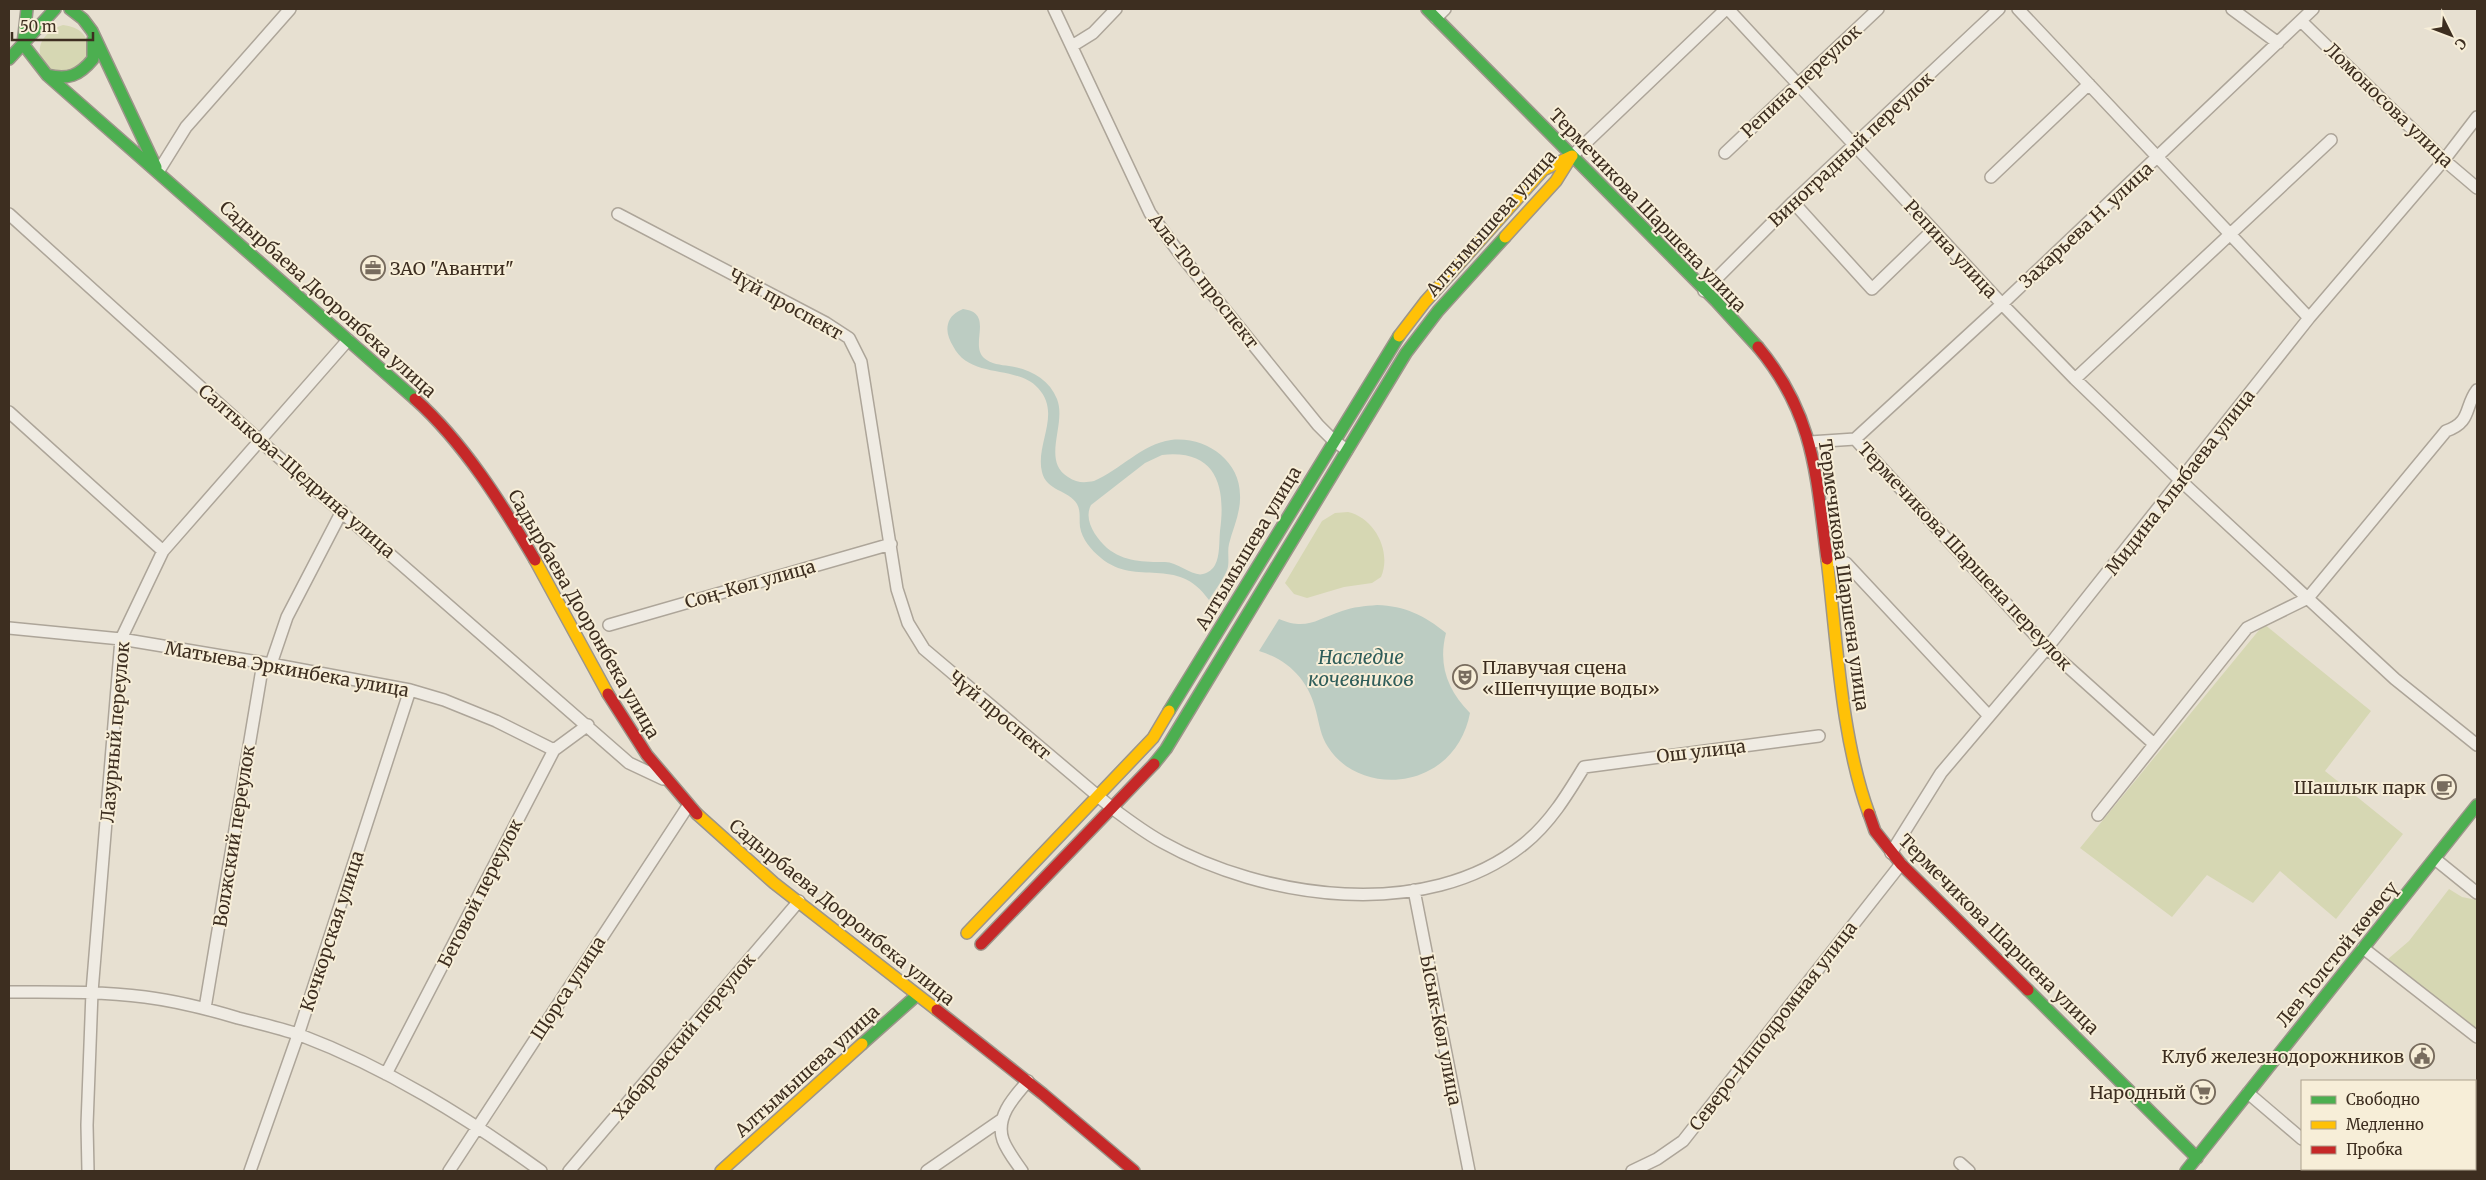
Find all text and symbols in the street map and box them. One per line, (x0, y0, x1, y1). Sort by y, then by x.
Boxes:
scale bar (12, 10, 94, 42)
north arrow (2426, 10, 2476, 60)
text: 50 m (20, 17, 57, 36)
street label: Репина переулок (1736, 19, 1866, 143)
text: С (2451, 34, 2470, 53)
street label: Ломоносова улица (2320, 38, 2458, 173)
street label: Виноградный переулок (1764, 66, 1939, 232)
street label: Термечикова Шаршена улица (1545, 103, 1752, 317)
street label: Алтымышева улица (1420, 145, 1561, 302)
street label: Захарьева Н. улица (2014, 157, 2158, 293)
street label: Репина улица (1899, 195, 2003, 303)
street label: Садырбаева Дооронбека улица (215, 196, 441, 403)
street label: Ала-Тоо проспект (1143, 208, 1264, 353)
office icon: ЗАО "Аванти" (360, 255, 386, 281)
place label: ЗАО "Аванти" (390, 257, 514, 280)
street label: Чүй проспект (725, 263, 847, 345)
street label: Салтыкова-Щедрина улица (194, 379, 400, 563)
street label: Мидина Алыбаева улица (2100, 384, 2260, 580)
street label: Термечикова Шаршена переулок (1853, 437, 2077, 675)
street label: Термечикова Шаршена улица (1814, 438, 1875, 713)
street label: Алтымышева улица (1189, 462, 1306, 635)
street label: Садырбаева Дооронбека улица (503, 485, 665, 743)
street label: Соң-Көл улица (682, 554, 818, 614)
street label: Матыева Эркинбека улица (163, 636, 411, 702)
street label: Лазурный переулок (96, 640, 134, 824)
water label: Наследие кочевников (1308, 645, 1414, 691)
place label: Плавучая сцена «Шепчущие воды» (1482, 656, 1660, 700)
theatre icon: Плавучая сцена «Шепчущие воды» (1452, 664, 1478, 690)
street label: Чүй проспект (944, 665, 1056, 765)
street label: Ош улица (1655, 734, 1747, 768)
street label: Волжский переулок (208, 743, 260, 929)
cafe icon: Шашлык парк (2431, 774, 2457, 800)
place label: Шашлык парк (2294, 776, 2427, 799)
street label: Беговой переулок (433, 814, 528, 971)
street label: Садырбаева Дооронбека улица (724, 814, 960, 1010)
street label: Термечикова Шаршена улица (1894, 829, 2104, 1039)
street label: Кочкорская улица (295, 847, 369, 1014)
street label: Лев Толстой көчөсү (2271, 876, 2403, 1031)
street label: Северо-Ипподромная улица (1684, 916, 1862, 1135)
street label: Щорса улица (526, 931, 610, 1044)
street label: Хабаровский переулок (608, 948, 761, 1124)
street label: Ысык-Көл улица (1415, 953, 1467, 1108)
street label: Алтымышева улица (729, 1000, 884, 1143)
public building icon: Клуб железнодорожников (2409, 1043, 2435, 1069)
place label: Клуб железнодорожников (2162, 1045, 2404, 1068)
supermarket icon: Народный (2190, 1079, 2216, 1105)
legend (2301, 1080, 2476, 1170)
place label: Народный (2089, 1081, 2186, 1104)
text: Свободно (2346, 1090, 2420, 1109)
text: Медленно (2346, 1115, 2424, 1134)
text: Пробка (2346, 1140, 2403, 1159)

